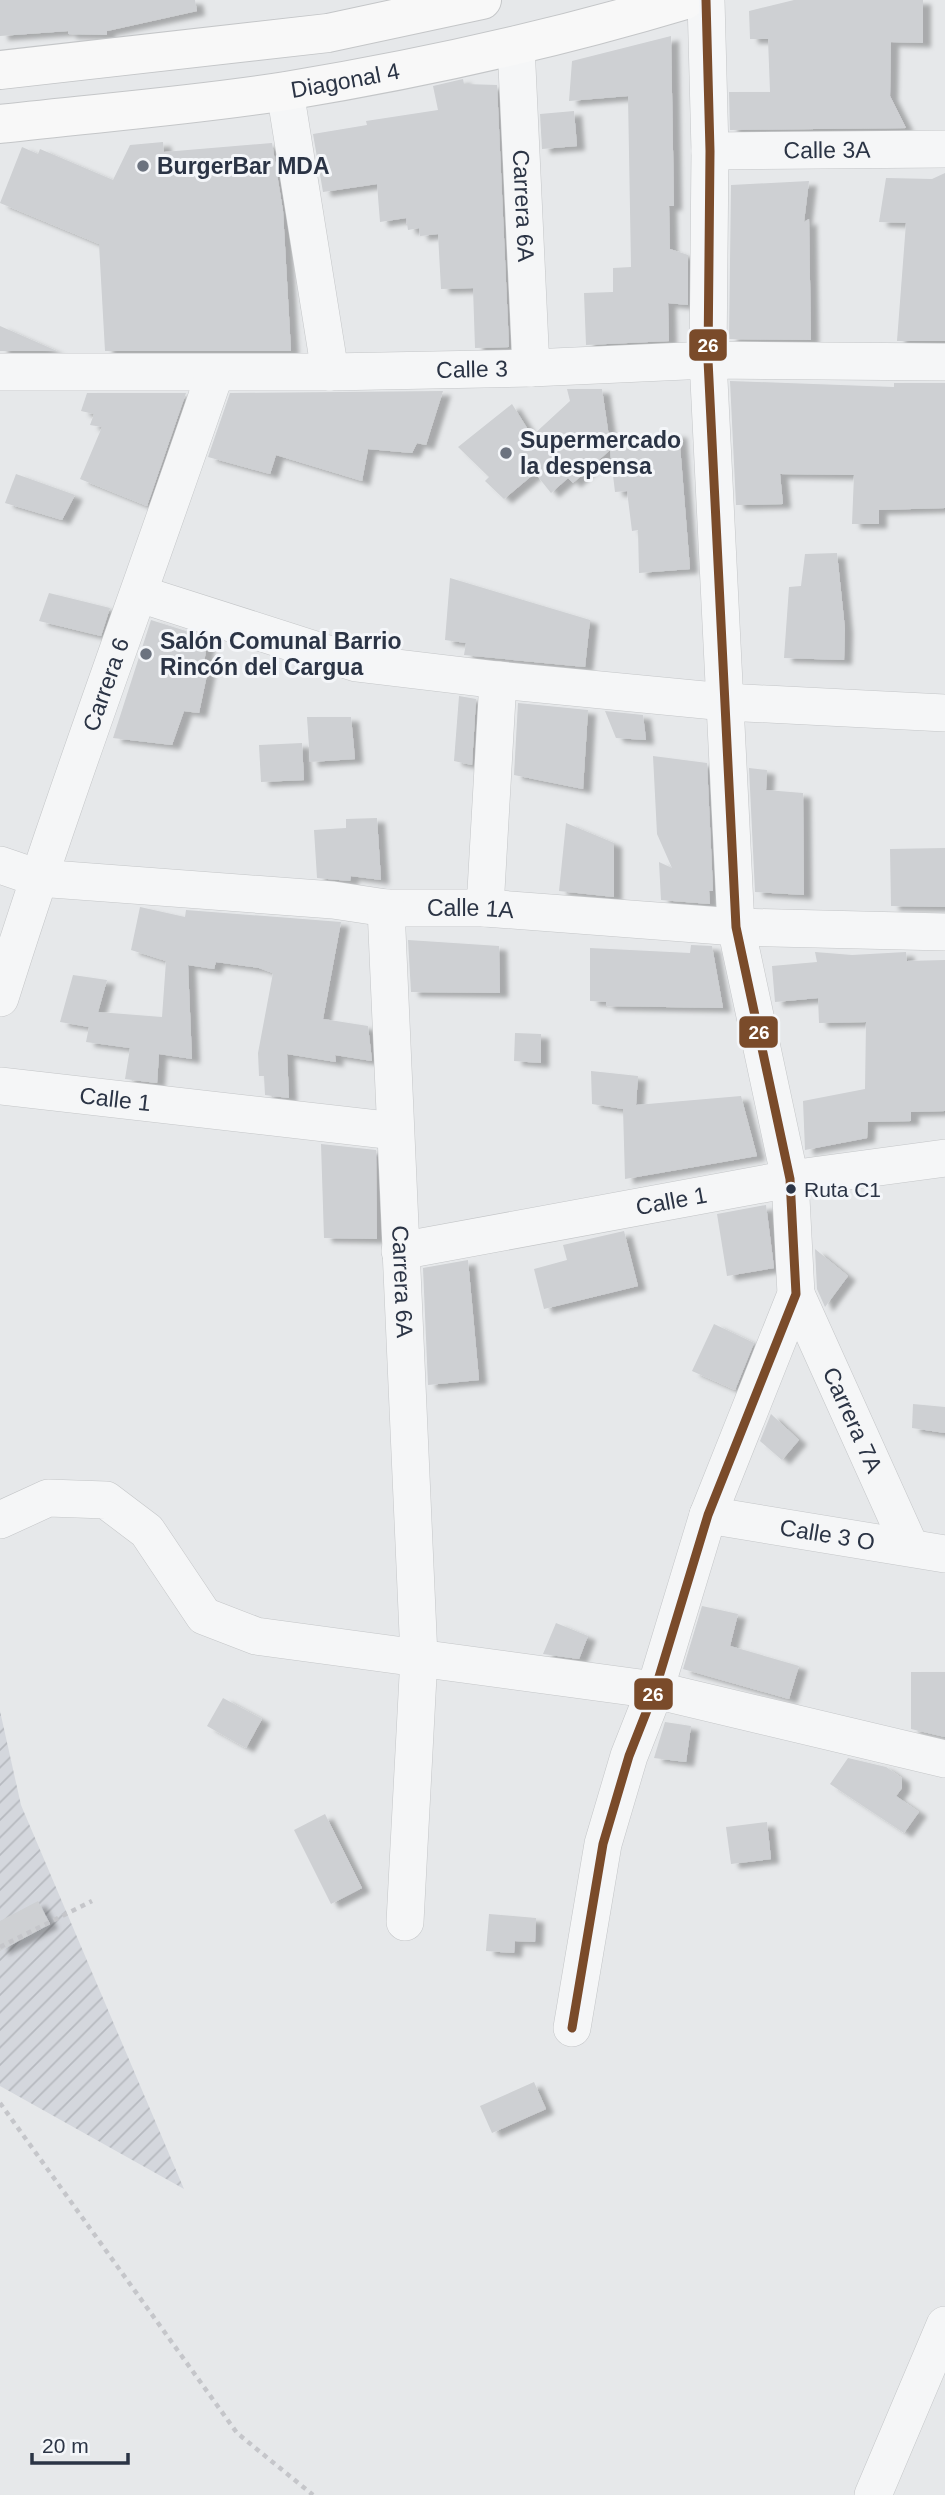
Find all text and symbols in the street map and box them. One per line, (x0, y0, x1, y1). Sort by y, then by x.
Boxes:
street label: Diagonal 4 (289, 58, 402, 103)
street label: Calle 3A (783, 137, 871, 163)
street label: Carrera 6A (508, 149, 539, 263)
place label: BurgerBar MDA (157, 153, 330, 179)
marker: BurgerBar MDA (135, 158, 151, 174)
line badge: 26 (688, 328, 728, 362)
text: 26 (697, 335, 719, 356)
street label: Calle 3 (436, 355, 508, 383)
place label: Supermercado la despensa (520, 427, 681, 479)
marker: Supermercado la despensa (498, 445, 514, 461)
place label: Salón Comunal Barrio Rincón del Cargua (160, 628, 402, 680)
street label: Carrera 6 (77, 634, 134, 735)
marker: Salón Comunal Barrio Rincón del Cargua (138, 646, 154, 662)
street label: Calle 1A (427, 895, 515, 923)
line badge: 26 (738, 1015, 779, 1049)
text: 26 (748, 1022, 770, 1043)
street label: Calle 1 (78, 1082, 152, 1116)
place label: Ruta C1 (804, 1178, 881, 1201)
street label: Calle 1 (634, 1182, 709, 1220)
marker: Ruta C1 (784, 1182, 798, 1196)
street label: Carrera 6A (387, 1225, 418, 1339)
street label: Carrera 7A (818, 1363, 888, 1477)
street label: Calle 3 O (778, 1514, 877, 1555)
line badge: 26 (633, 1677, 674, 1711)
text: 26 (642, 1684, 664, 1705)
scale bar (32, 2422, 128, 2466)
text: 20 m (42, 2434, 89, 2457)

